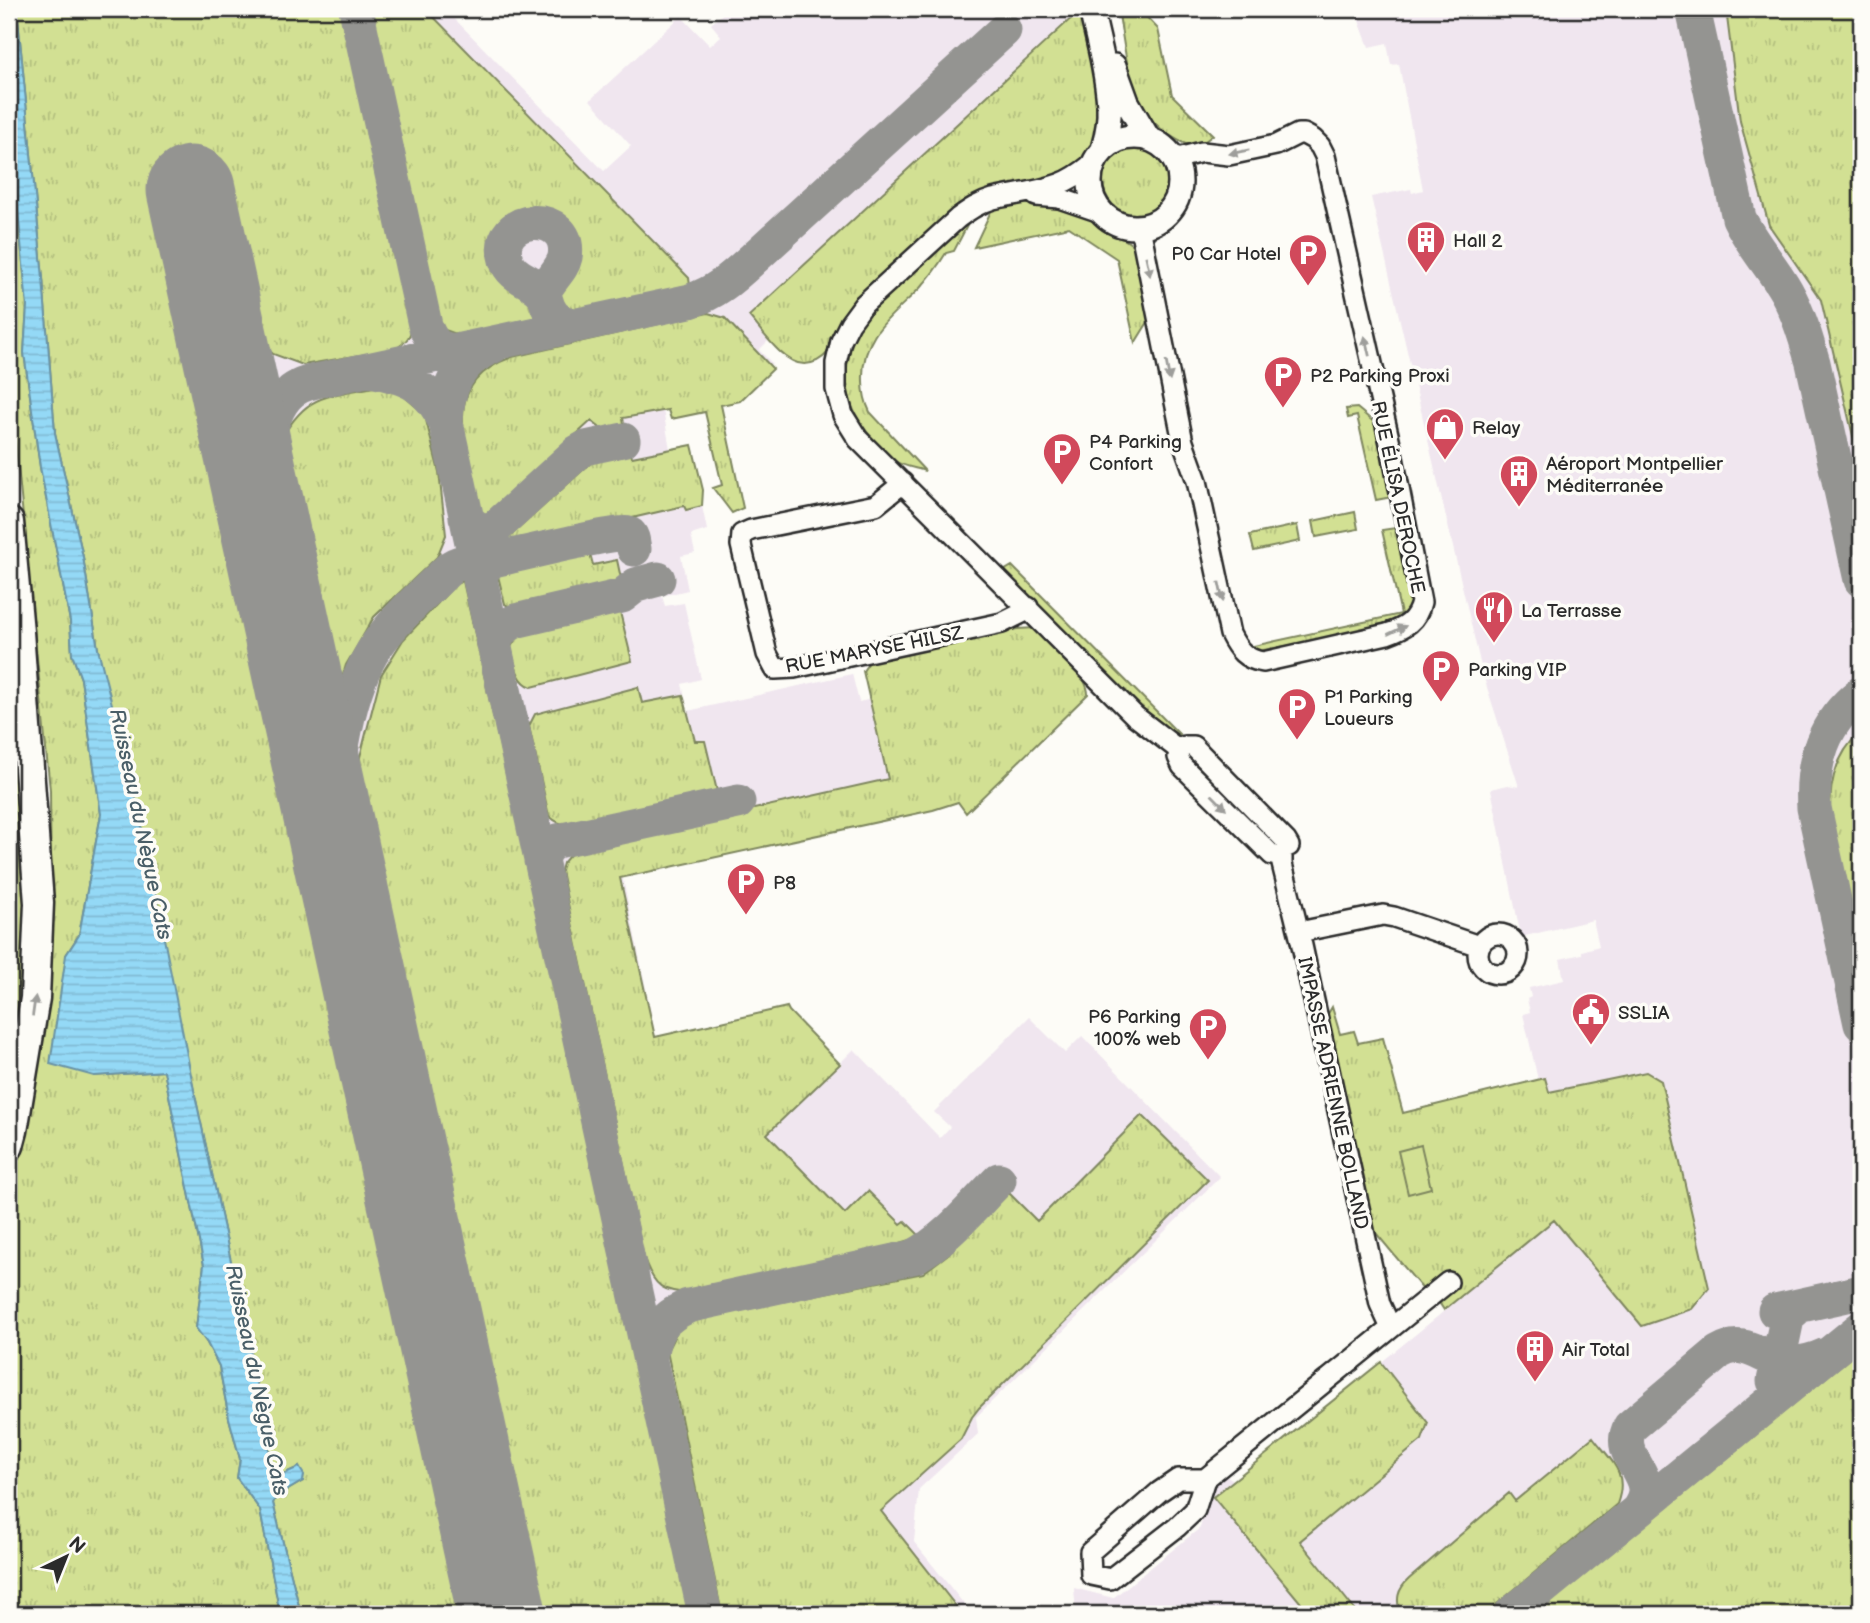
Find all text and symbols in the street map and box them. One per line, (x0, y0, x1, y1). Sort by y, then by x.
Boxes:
one-way arrow (1228, 147, 1250, 158)
building icon: Hall 2 (1405, 219, 1447, 274)
place label: Hall 2 (1453, 230, 1503, 253)
parking icon: P0 Car Hotel (1287, 232, 1329, 287)
place label: P0 Car Hotel (1171, 243, 1281, 266)
one-way arrow (1142, 255, 1153, 277)
one-way arrow (1361, 335, 1372, 357)
parking icon: P2 Parking Proxi (1262, 354, 1304, 409)
one-way arrow (1162, 360, 1173, 382)
place label: P2 Parking Proxi (1310, 365, 1450, 388)
street label: RUE ÉLISA DEROCHE (1366, 399, 1430, 596)
shop icon: Relay (1424, 406, 1466, 461)
place label: Relay (1472, 417, 1521, 440)
parking icon: P4 Parking Confort (1041, 431, 1083, 486)
place label: P4 Parking Confort (1089, 431, 1182, 476)
building icon: Aéroport Montpellier Méditerranée (1498, 453, 1540, 508)
place label: Aéroport Montpellier Méditerranée (1546, 453, 1724, 498)
one-way arrow (1216, 581, 1227, 603)
restaurant icon: La Terrasse (1473, 589, 1515, 644)
place label: La Terrasse (1521, 600, 1622, 623)
street label: RUE MARYSE HILSZ (783, 622, 966, 679)
one-way arrow (1387, 624, 1407, 635)
parking icon: Parking VIP (1420, 648, 1462, 703)
place label: Parking VIP (1468, 659, 1566, 682)
parking icon: P1 Parking Loueurs (1276, 686, 1318, 741)
place label: P1 Parking Loueurs (1324, 686, 1413, 731)
water label: Ruisseau du Nègue Cats (104, 706, 177, 943)
one-way arrow (1210, 794, 1227, 811)
parking icon: P8 (725, 861, 767, 916)
place label: P8 (773, 872, 796, 895)
street label: IMPASSE ADRIENNE BOLLAND (1292, 955, 1373, 1232)
public building icon: SSLIA (1570, 991, 1612, 1046)
one-way arrow (28, 995, 39, 1017)
place label: SSLIA (1618, 1002, 1670, 1025)
place label: P6 Parking 100% web (1088, 1006, 1181, 1051)
parking icon: P6 Parking 100% web (1187, 1006, 1229, 1061)
water label: Ruisseau du Nègue Cats (220, 1262, 293, 1499)
building icon: Air Total (1514, 1328, 1556, 1383)
place label: Air Total (1562, 1339, 1630, 1362)
north arrow (32, 1522, 102, 1592)
text: N (64, 1532, 90, 1559)

